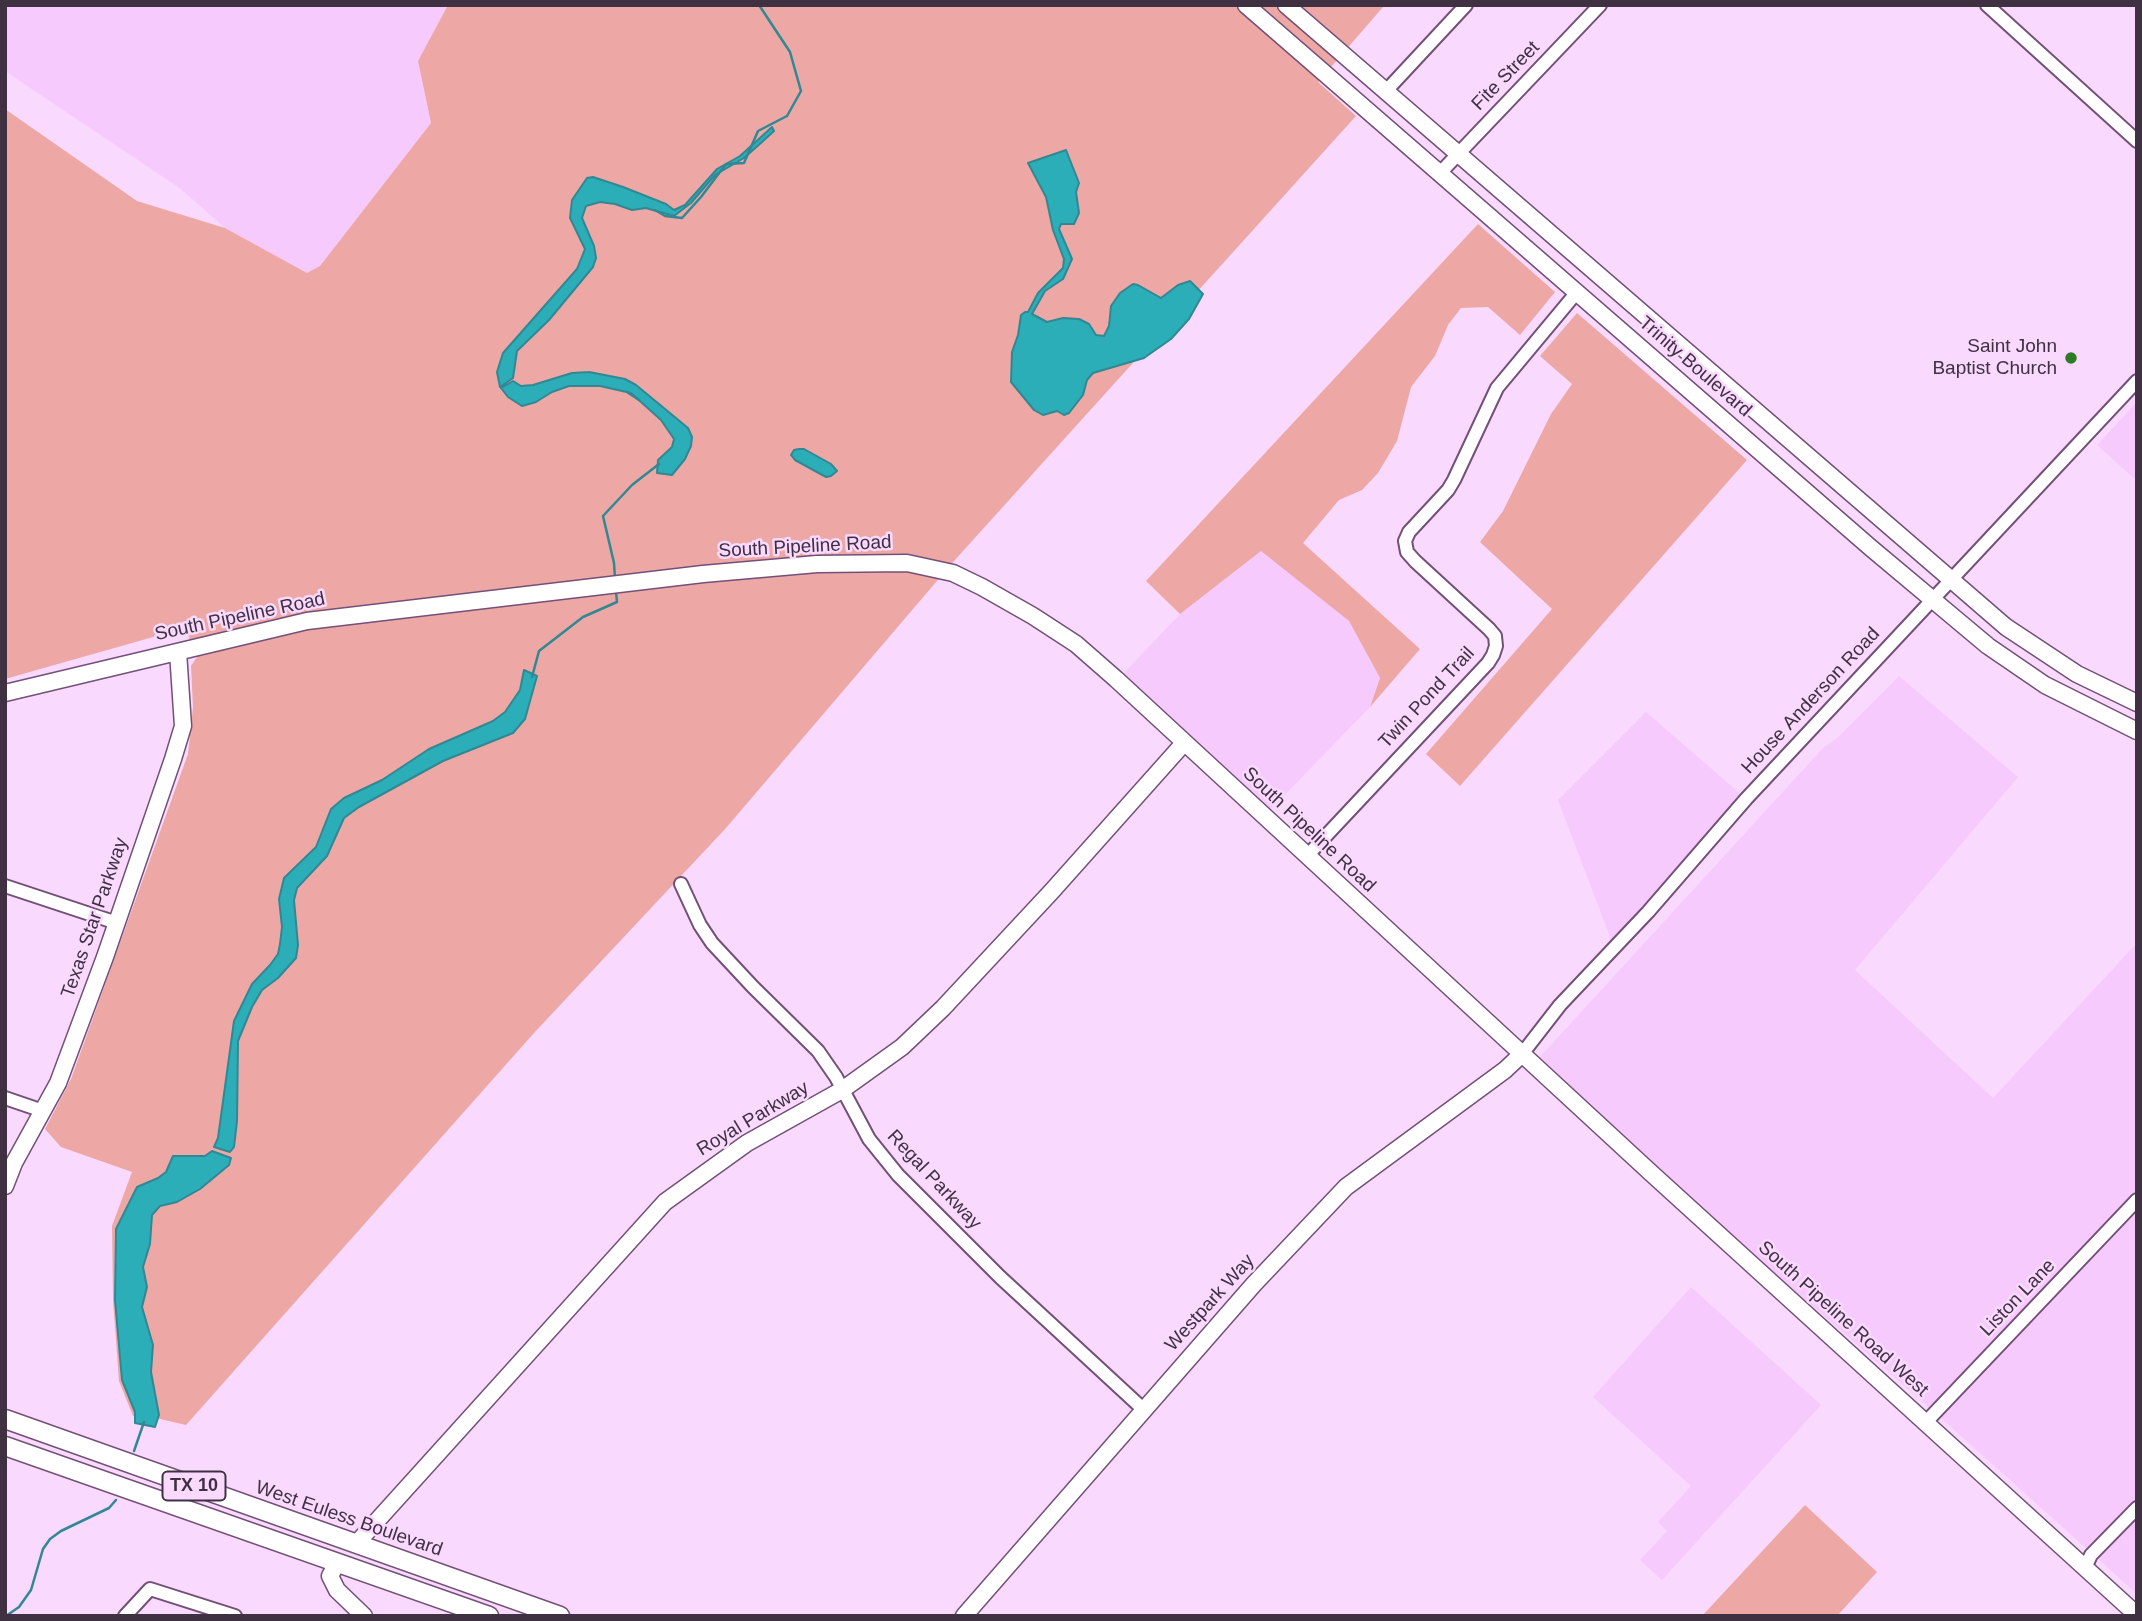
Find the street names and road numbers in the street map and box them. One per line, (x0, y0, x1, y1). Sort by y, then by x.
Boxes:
street label: Fite Street (1467, 37, 1545, 115)
street label: Trinity Boulevard (1634, 312, 1756, 422)
street label: South Pipeline Road (718, 531, 892, 563)
street label: South Pipeline Road (153, 588, 327, 646)
street label: House Anderson Road (1737, 623, 1885, 779)
street label: Twin Pond Trail (1374, 643, 1480, 753)
street label: South Pipeline Road (1238, 763, 1380, 897)
street label: Texas Star Parkway (57, 835, 133, 1001)
street label: Royal Parkway (693, 1077, 813, 1161)
street label: Regal Parkway (882, 1126, 986, 1234)
street label: South Pipeline Road West (1753, 1236, 1933, 1402)
street label: Westpark Way (1161, 1250, 1259, 1356)
street label: Liston Lane (1976, 1255, 2060, 1341)
road number: TX 10 (162, 1471, 226, 1500)
street label: West Euless Boulevard (253, 1476, 445, 1562)

